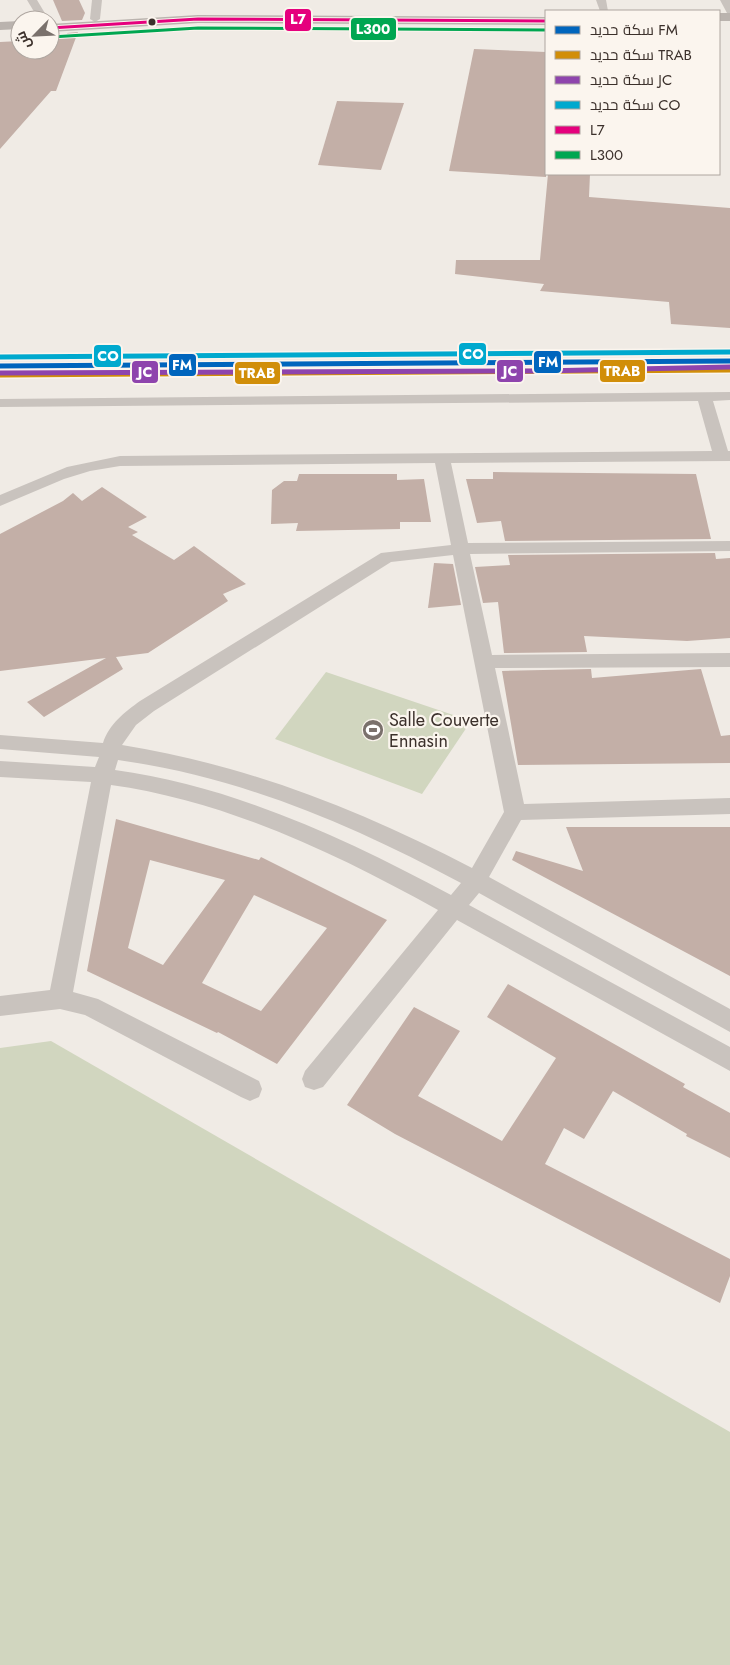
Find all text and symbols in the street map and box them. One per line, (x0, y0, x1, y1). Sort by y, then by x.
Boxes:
line badge: L7 (284, 8, 312, 32)
text: L7 (290, 9, 306, 29)
north arrow (10, 10, 60, 60)
legend (545, 10, 720, 175)
unlabelled marker (147, 17, 157, 27)
line badge: L300 (350, 17, 397, 41)
text: L300 (356, 19, 390, 39)
text: سكة حديد FM (590, 19, 678, 41)
text: ش (10, 28, 36, 53)
text: سكة حديد TRAB (590, 44, 692, 66)
text: سكة حديد JC (590, 69, 672, 91)
text: سكة حديد CO (590, 94, 681, 116)
text: L7 (590, 119, 605, 141)
text: L300 (590, 144, 623, 166)
line badge: CO (458, 342, 487, 366)
line badge: CO (93, 344, 122, 368)
text: CO (462, 344, 484, 364)
text: CO (97, 346, 119, 366)
line badge: FM (533, 350, 562, 374)
text: FM (538, 352, 558, 372)
line badge: FM (168, 353, 197, 377)
text: FM (172, 355, 192, 375)
line badge: JC (496, 359, 524, 383)
line badge: TRAB (599, 359, 646, 383)
line badge: JC (131, 360, 159, 384)
line badge: TRAB (234, 361, 281, 385)
text: JC (500, 361, 517, 381)
text: TRAB (604, 361, 640, 381)
text: JC (135, 362, 152, 382)
text: TRAB (239, 363, 275, 383)
place label: Salle Couverte Ennasin (389, 707, 499, 754)
sports icon: Salle Couverte Ennasin (361, 718, 385, 742)

